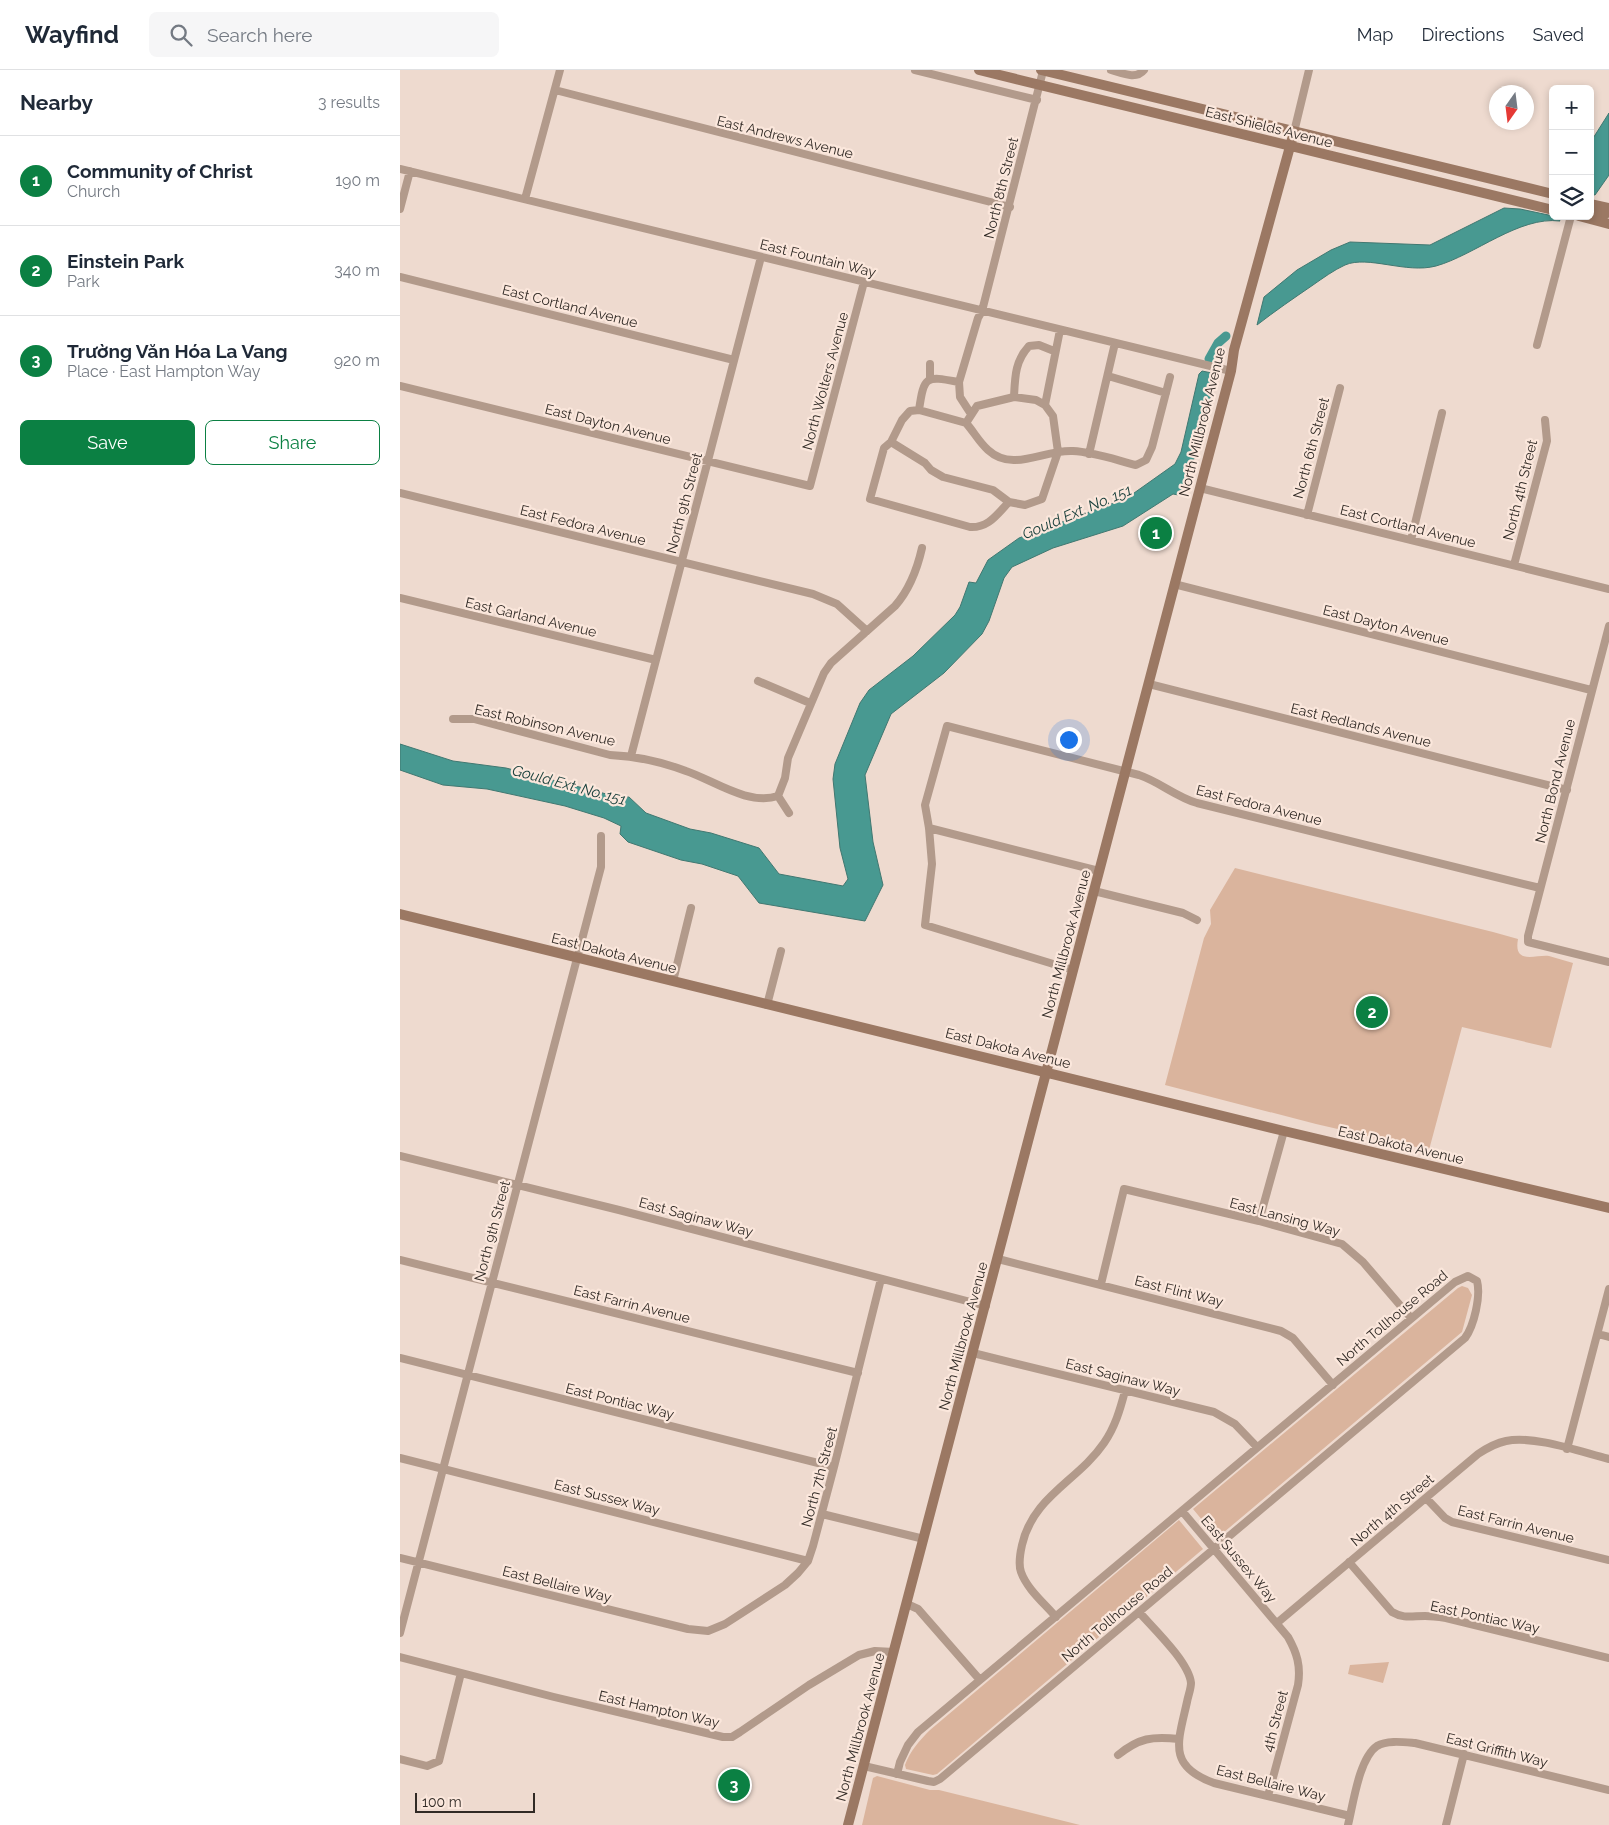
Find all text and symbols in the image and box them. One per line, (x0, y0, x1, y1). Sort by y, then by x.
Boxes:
search box (149, 12, 499, 57)
text: Wayfind (25, 20, 119, 49)
icon: search (167, 21, 195, 49)
text: Search here (207, 24, 312, 46)
text: Map (1357, 24, 1393, 45)
text: Directions (1421, 24, 1505, 45)
text: Saved (1533, 24, 1584, 45)
north arrow (1489, 85, 1534, 130)
map controls (1549, 85, 1594, 220)
button: + (1549, 85, 1594, 130)
text: Nearby (20, 90, 93, 115)
text: 3 results (318, 93, 380, 112)
street label: East Shields Avenue (1204, 103, 1334, 151)
street label: East Andrews Avenue (715, 112, 855, 162)
button: − (1549, 130, 1594, 175)
street label: North 8th Street (981, 135, 1021, 240)
text: Community of Christ (67, 160, 253, 182)
text: 1 (32, 171, 40, 190)
text: 190 m (335, 171, 380, 190)
button: layers (1549, 175, 1594, 220)
text: Church (67, 182, 120, 201)
street label: East Fountain Way (758, 236, 878, 280)
text: Einstein Park (67, 250, 184, 272)
text: 2 (31, 261, 41, 280)
text: 340 m (334, 261, 380, 280)
text: Park (67, 272, 100, 291)
street label: East Cortland Avenue (501, 281, 639, 331)
street label: North Wolters Avenue (799, 310, 851, 452)
text: Trường Văn Hóa La Vang (67, 340, 288, 362)
street label: North Millbrook Avenue (1176, 346, 1228, 498)
text: 3 (32, 351, 40, 370)
text: 920 m (334, 351, 380, 370)
text: Place · East Hampton Way (67, 362, 260, 381)
street label: North 6th Street (1290, 395, 1332, 500)
street label: East Dayton Avenue (543, 401, 673, 447)
button: Save (20, 420, 195, 465)
button: Share (205, 420, 380, 465)
street label: North 4th Street (1500, 438, 1540, 542)
street label: North 9th Street (663, 451, 705, 555)
water label: Gould Ext. No. 151 (1020, 481, 1134, 543)
street label: East Cortland Avenue (1339, 501, 1477, 551)
street label: East Fedora Avenue (518, 502, 648, 548)
pin: 1 (1140, 514, 1172, 552)
street label: East Garland Avenue (464, 594, 598, 640)
street label: East Dayton Avenue (1321, 602, 1451, 648)
street label: East Redlands Avenue (1289, 700, 1433, 750)
street label: East Robinson Avenue (473, 701, 617, 749)
street label: North Bond Avenue (1532, 717, 1578, 845)
your location (1056, 727, 1082, 753)
water label: Gould Ext. No. 151 (510, 761, 628, 809)
street label: East Fedora Avenue (1194, 782, 1324, 828)
street label: North Millbrook Avenue (1038, 868, 1094, 1020)
street label: East Dakota Avenue (550, 930, 678, 976)
pin: 2 (1356, 993, 1388, 1031)
street label: East Dakota Avenue (944, 1025, 1072, 1071)
street label: East Dakota Avenue (1337, 1123, 1465, 1167)
street label: North 9th Street (471, 1179, 513, 1283)
street label: East Saginaw Way (637, 1194, 755, 1240)
street label: East Lansing Way (1228, 1195, 1342, 1240)
street label: North Millbrook Avenue (935, 1260, 991, 1412)
street label: North Tollhouse Road (1333, 1267, 1451, 1369)
street label: East Flint Way (1133, 1272, 1225, 1310)
street label: East Farrin Avenue (572, 1282, 692, 1326)
street label: East Saginaw Way (1064, 1355, 1182, 1399)
street label: East Pontiac Way (564, 1380, 676, 1422)
street label: North 7th Street (798, 1425, 840, 1529)
street label: North 4th Street (1347, 1470, 1437, 1549)
street label: East Sussex Way (552, 1476, 662, 1518)
street label: East Farrin Avenue (1456, 1502, 1576, 1546)
street label: East Sussex Way (1198, 1512, 1280, 1606)
street label: East Bellaire Way (501, 1563, 614, 1605)
street label: North Tollhouse Road (1058, 1563, 1176, 1665)
street label: East Pontiac Way (1429, 1598, 1541, 1636)
street label: North Millbrook Avenue (832, 1651, 888, 1803)
street label: East Hampton Way (597, 1687, 721, 1731)
street label: 4th Street (1259, 1688, 1291, 1753)
street label: East Griffith Way (1444, 1730, 1550, 1770)
street label: East Bellaire Way (1215, 1762, 1328, 1804)
pin: 3 (718, 1766, 750, 1804)
scale bar (415, 1790, 535, 1813)
text: 100 m (422, 1794, 462, 1810)

